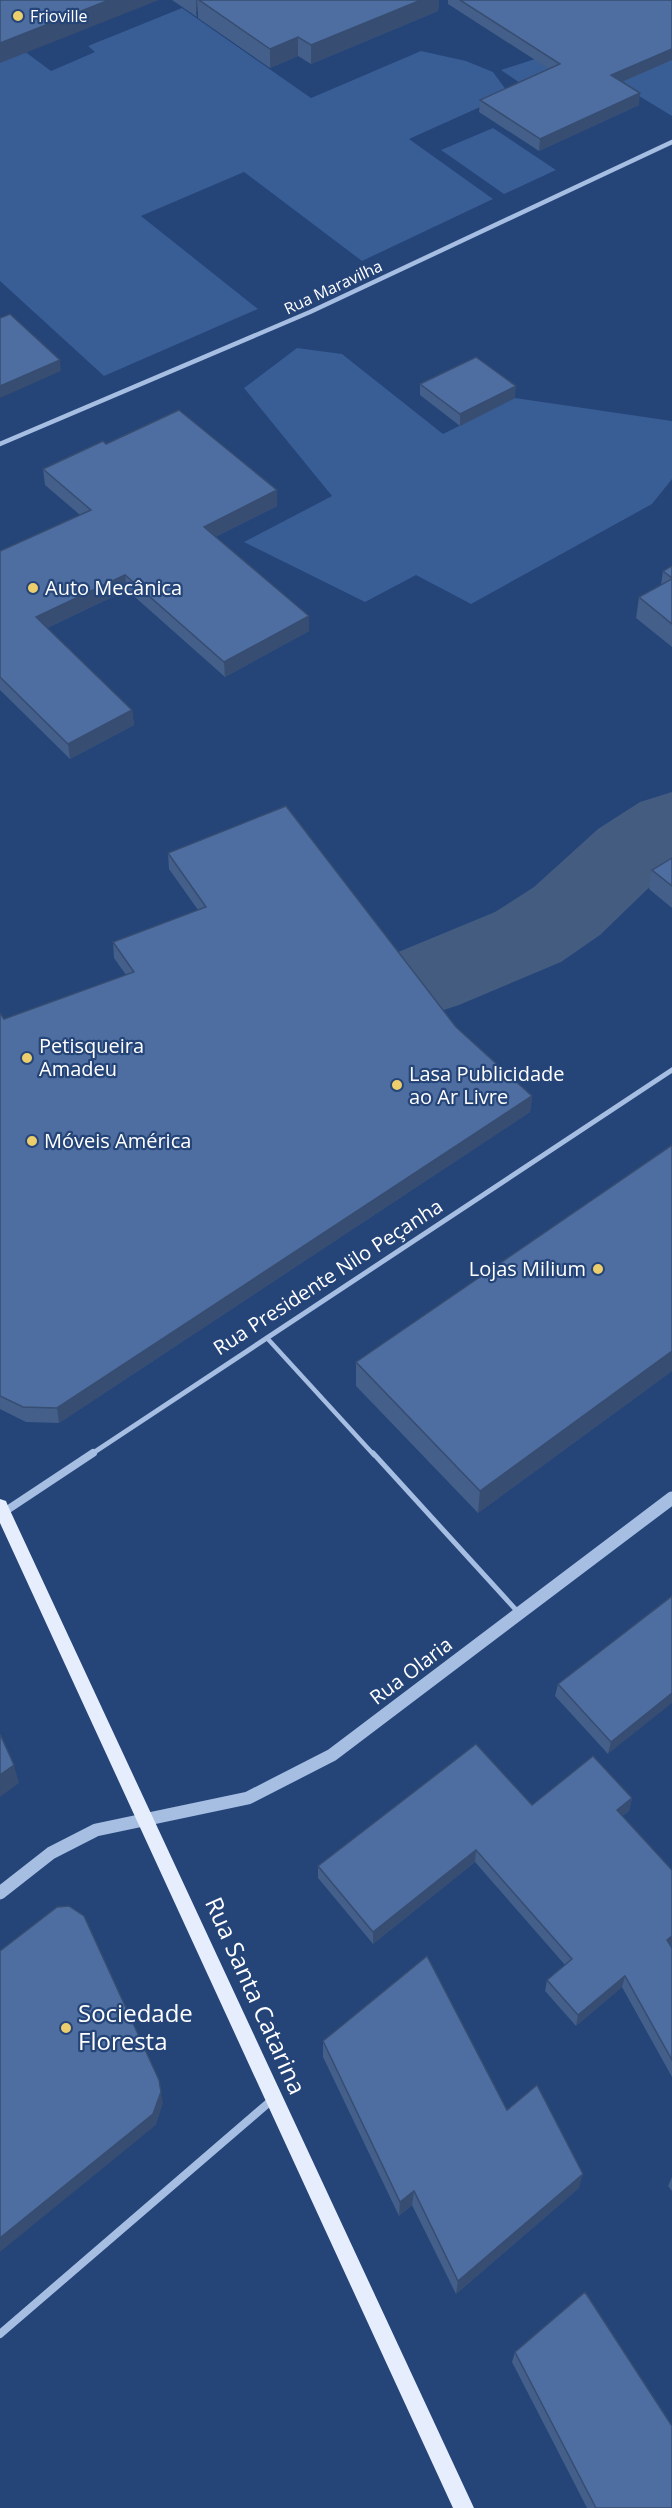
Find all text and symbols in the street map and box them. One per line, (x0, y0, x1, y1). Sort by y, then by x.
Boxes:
place label: Frioville (30, 5, 88, 27)
marker: Frioville (11, 9, 25, 23)
street label: Rua Maravilha (280, 255, 386, 319)
place label: Auto Mecânica (45, 574, 182, 601)
marker: Auto Mecânica (26, 581, 40, 595)
place label: Petisqueira Amadeu (39, 1032, 144, 1082)
marker: Petisqueira Amadeu (20, 1051, 34, 1065)
place label: Lasa Publicidade ao Ar Livre (409, 1060, 564, 1110)
marker: Lasa Publicidade ao Ar Livre (390, 1078, 404, 1092)
place label: Móveis América (44, 1127, 191, 1154)
marker: Móveis América (25, 1134, 39, 1148)
street label: Rua Presidente Nilo Peçanha (208, 1192, 448, 1361)
place label: Lojas Milium (469, 1255, 586, 1282)
marker: Lojas Milium (591, 1262, 605, 1276)
street label: Rua Olaria (364, 1631, 458, 1711)
street label: Rua Santa Catarina (198, 1892, 315, 2099)
place label: Sociedade Floresta (78, 1996, 193, 2057)
marker: Sociedade Floresta (59, 2021, 73, 2035)

